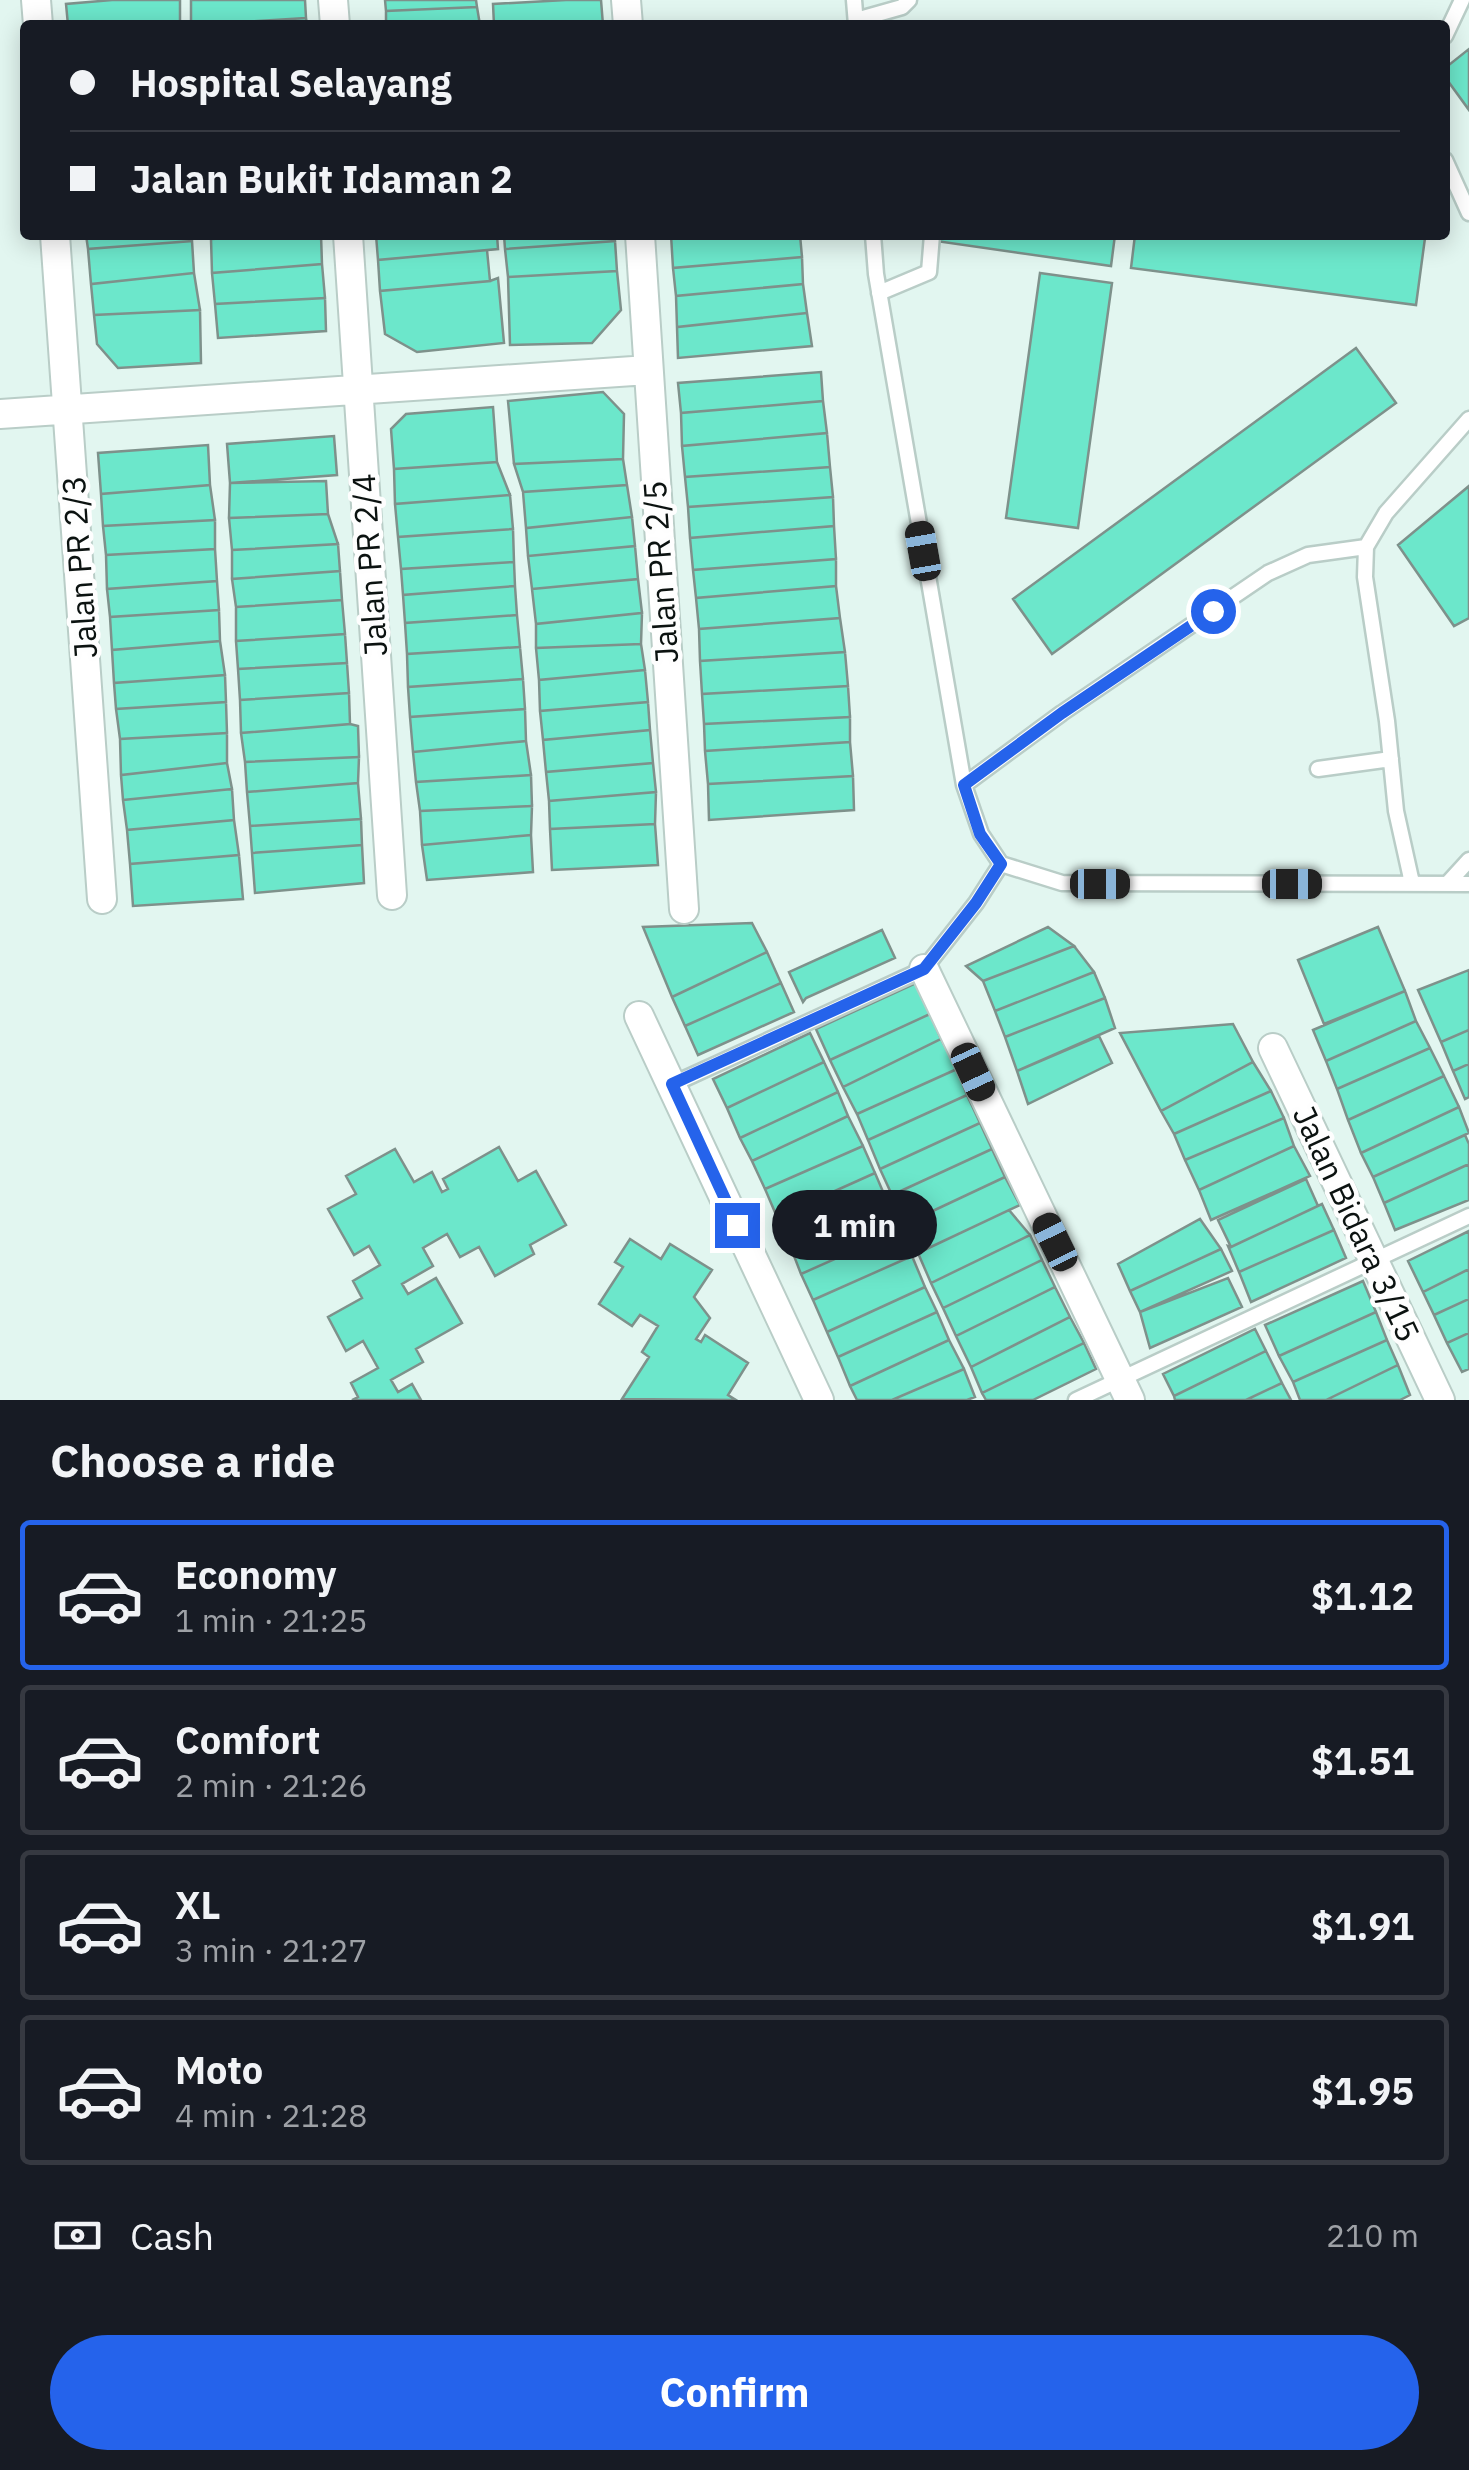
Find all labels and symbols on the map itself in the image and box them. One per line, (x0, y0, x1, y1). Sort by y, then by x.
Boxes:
street label: Jalan PR 2/4 (342, 472, 396, 658)
street label: Jalan PR 2/3 (52, 474, 106, 660)
street label: Jalan PR 2/5 (633, 479, 687, 665)
car (903, 519, 943, 583)
route start (1191, 589, 1236, 634)
car (1070, 869, 1130, 899)
car (1262, 869, 1322, 899)
car (947, 1038, 999, 1106)
street label: Jalan Bidara 3/15 (1284, 1099, 1430, 1348)
callout: 1 min (772, 1190, 937, 1260)
route end (715, 1203, 760, 1248)
car (1028, 1208, 1082, 1276)

